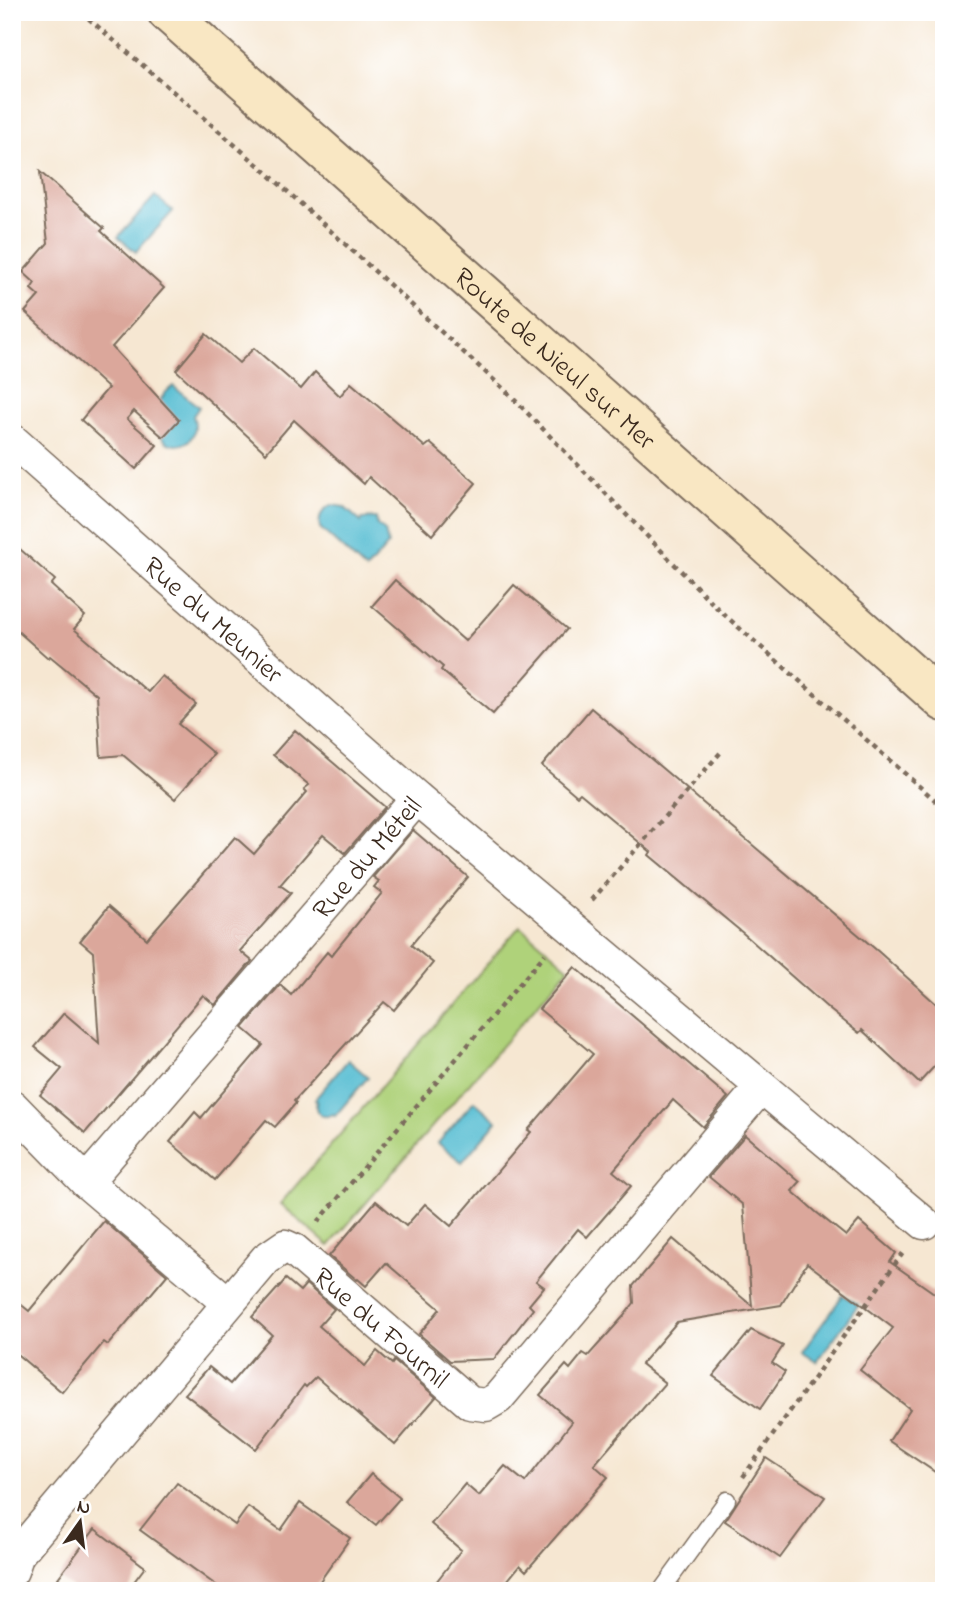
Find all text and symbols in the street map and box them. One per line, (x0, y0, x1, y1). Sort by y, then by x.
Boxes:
street label: Route de Nieul sur Mer (443, 259, 664, 461)
street label: Rue du Meunier (133, 548, 291, 695)
street label: Rue du Méteil (304, 789, 434, 930)
street label: Rue du Fournil (303, 1259, 457, 1400)
north arrow (46, 1488, 116, 1558)
text: N (74, 1493, 93, 1523)

